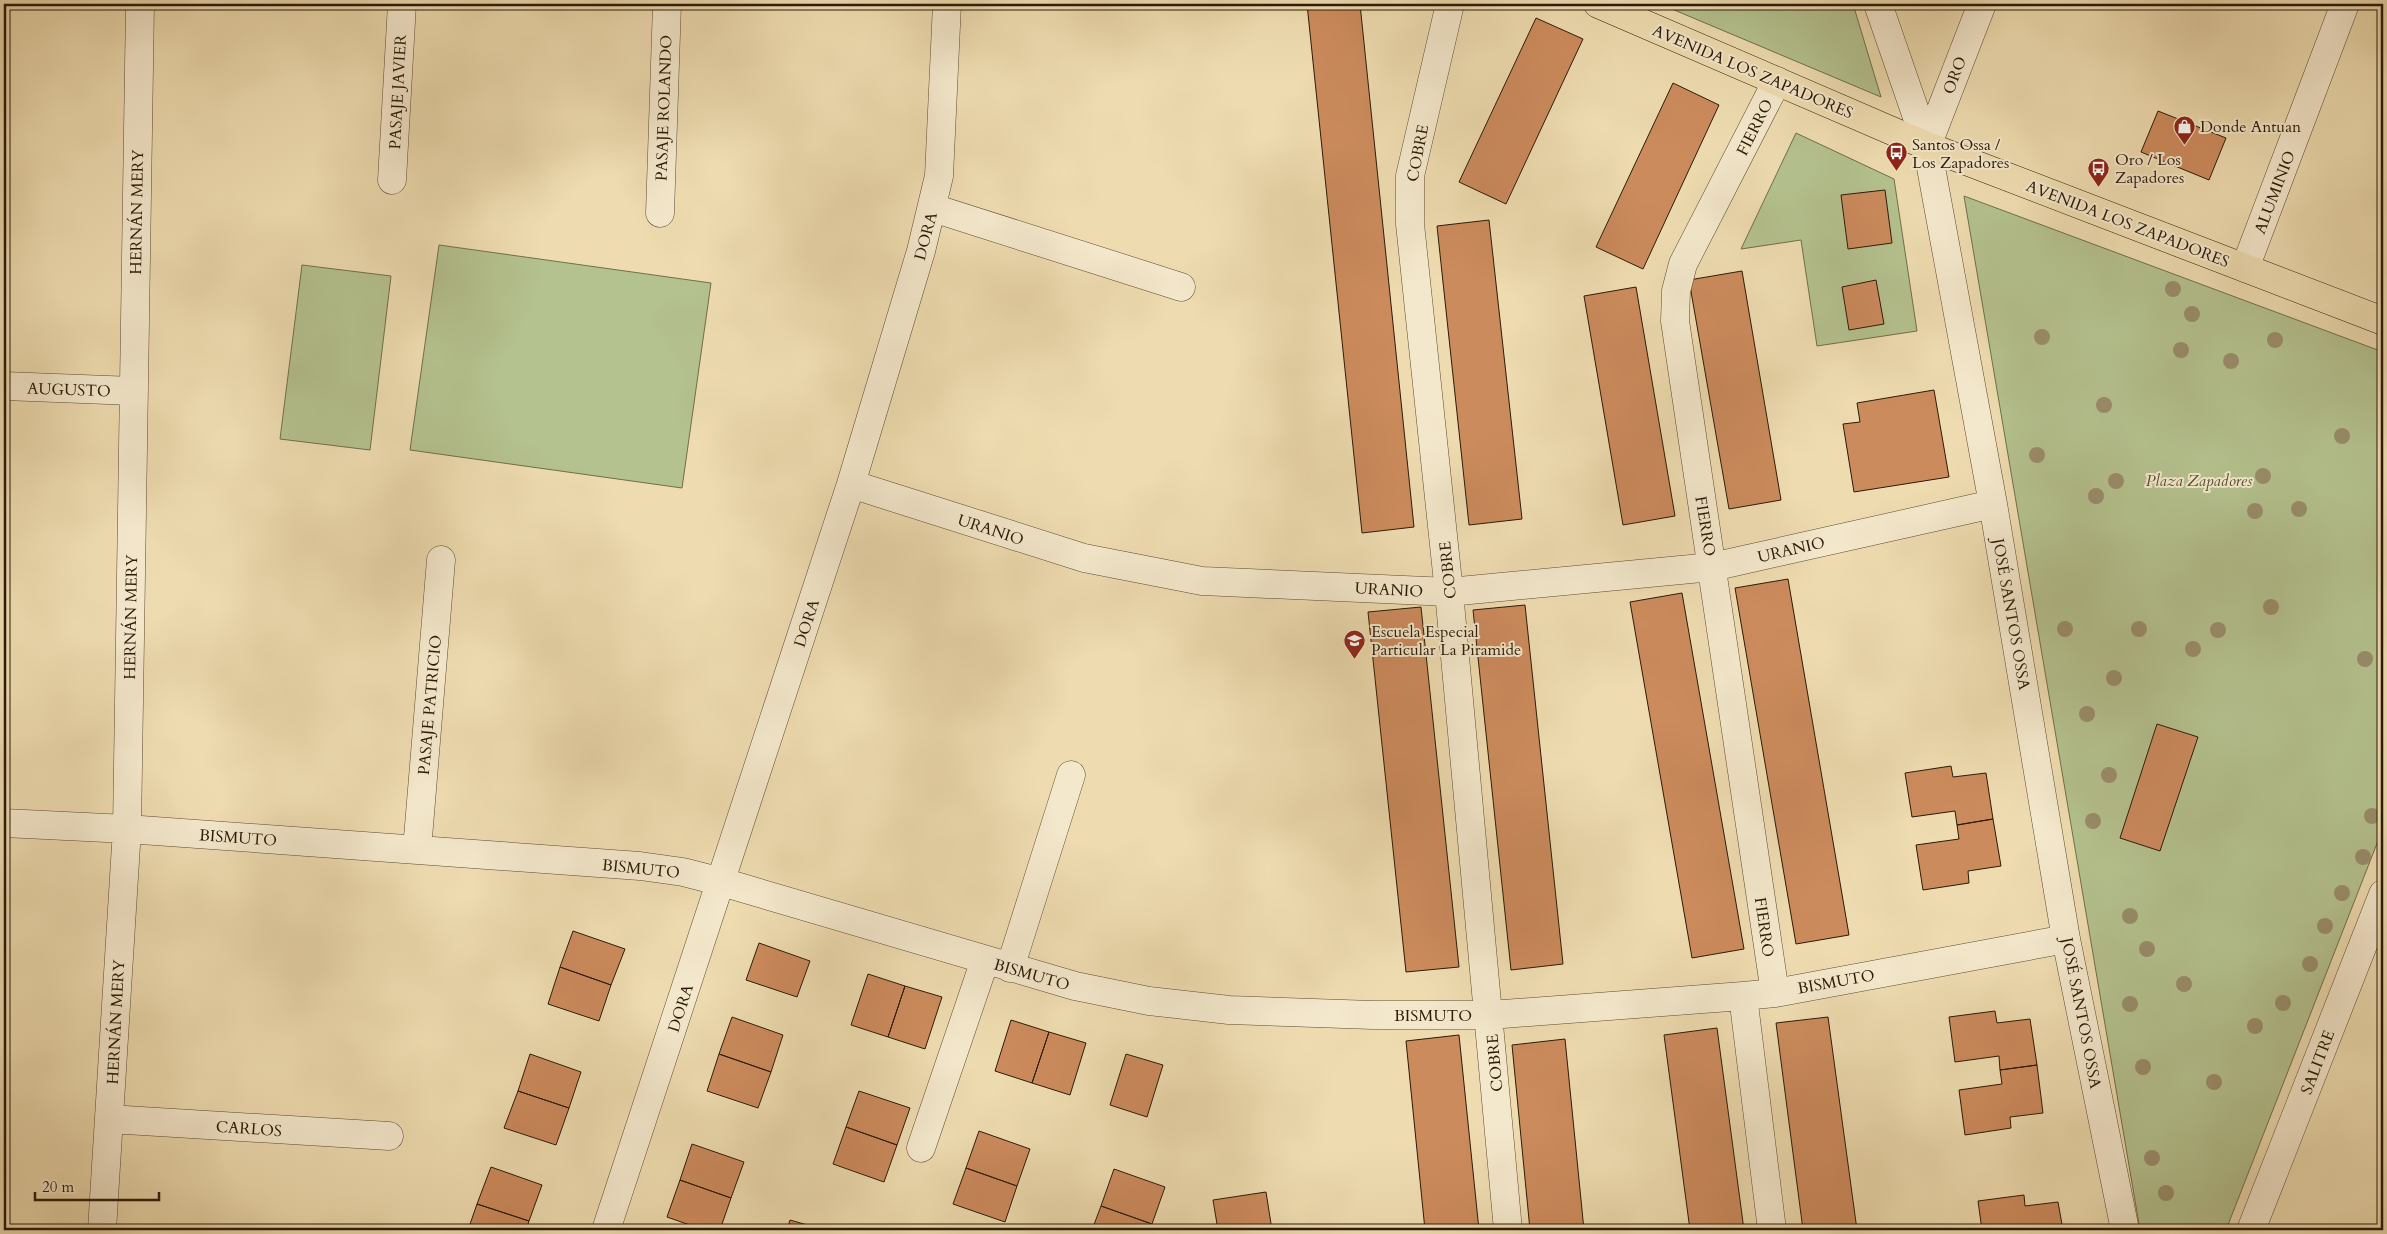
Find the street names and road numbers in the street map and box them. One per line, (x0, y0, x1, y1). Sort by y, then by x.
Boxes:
street label: AVENIDA LOS ZAPADORES (1649, 20, 1856, 124)
street label: PASAJE JAVIER (384, 34, 412, 150)
street label: PASAJE ROLANDO (650, 35, 678, 182)
street label: ORO (1938, 53, 1972, 97)
street label: FIERRO (1731, 96, 1778, 159)
street label: COBRE (1402, 123, 1434, 184)
street label: ALUMINIO (2249, 148, 2301, 237)
street label: HERNÁN MERY (125, 149, 149, 275)
street label: AVENIDA LOS ZAPADORES (2023, 175, 2232, 273)
street label: DORA (909, 209, 943, 263)
street label: AUGUSTO (27, 378, 111, 402)
street label: FIERRO (1689, 495, 1721, 558)
street label: URANIO (955, 509, 1027, 551)
street label: URANIO (1755, 532, 1827, 568)
street label: JOSÉ SANTOS OSSA (1986, 535, 2035, 692)
street label: COBRE (1434, 540, 1462, 600)
street label: HERNÁN MERY (119, 554, 143, 680)
street label: URANIO (1354, 577, 1424, 603)
street label: DORA (789, 596, 825, 650)
street label: PASAJE PATRICIO (413, 634, 447, 776)
street label: BISMUTO (198, 824, 278, 852)
street label: BISMUTO (601, 854, 681, 884)
street label: FIERRO (1749, 896, 1779, 959)
street label: JOSÉ SANTOS OSSA (2055, 934, 2107, 1091)
street label: BISMUTO (991, 954, 1072, 996)
street label: HERNÁN MERY (102, 959, 130, 1085)
street label: BISMUTO (1796, 964, 1877, 1000)
street label: DORA (663, 981, 699, 1035)
street label: BISMUTO (1394, 1005, 1472, 1027)
street label: SALITRE (2296, 1027, 2340, 1098)
street label: COBRE (1482, 1033, 1508, 1093)
street label: CARLOS (215, 1116, 283, 1142)

